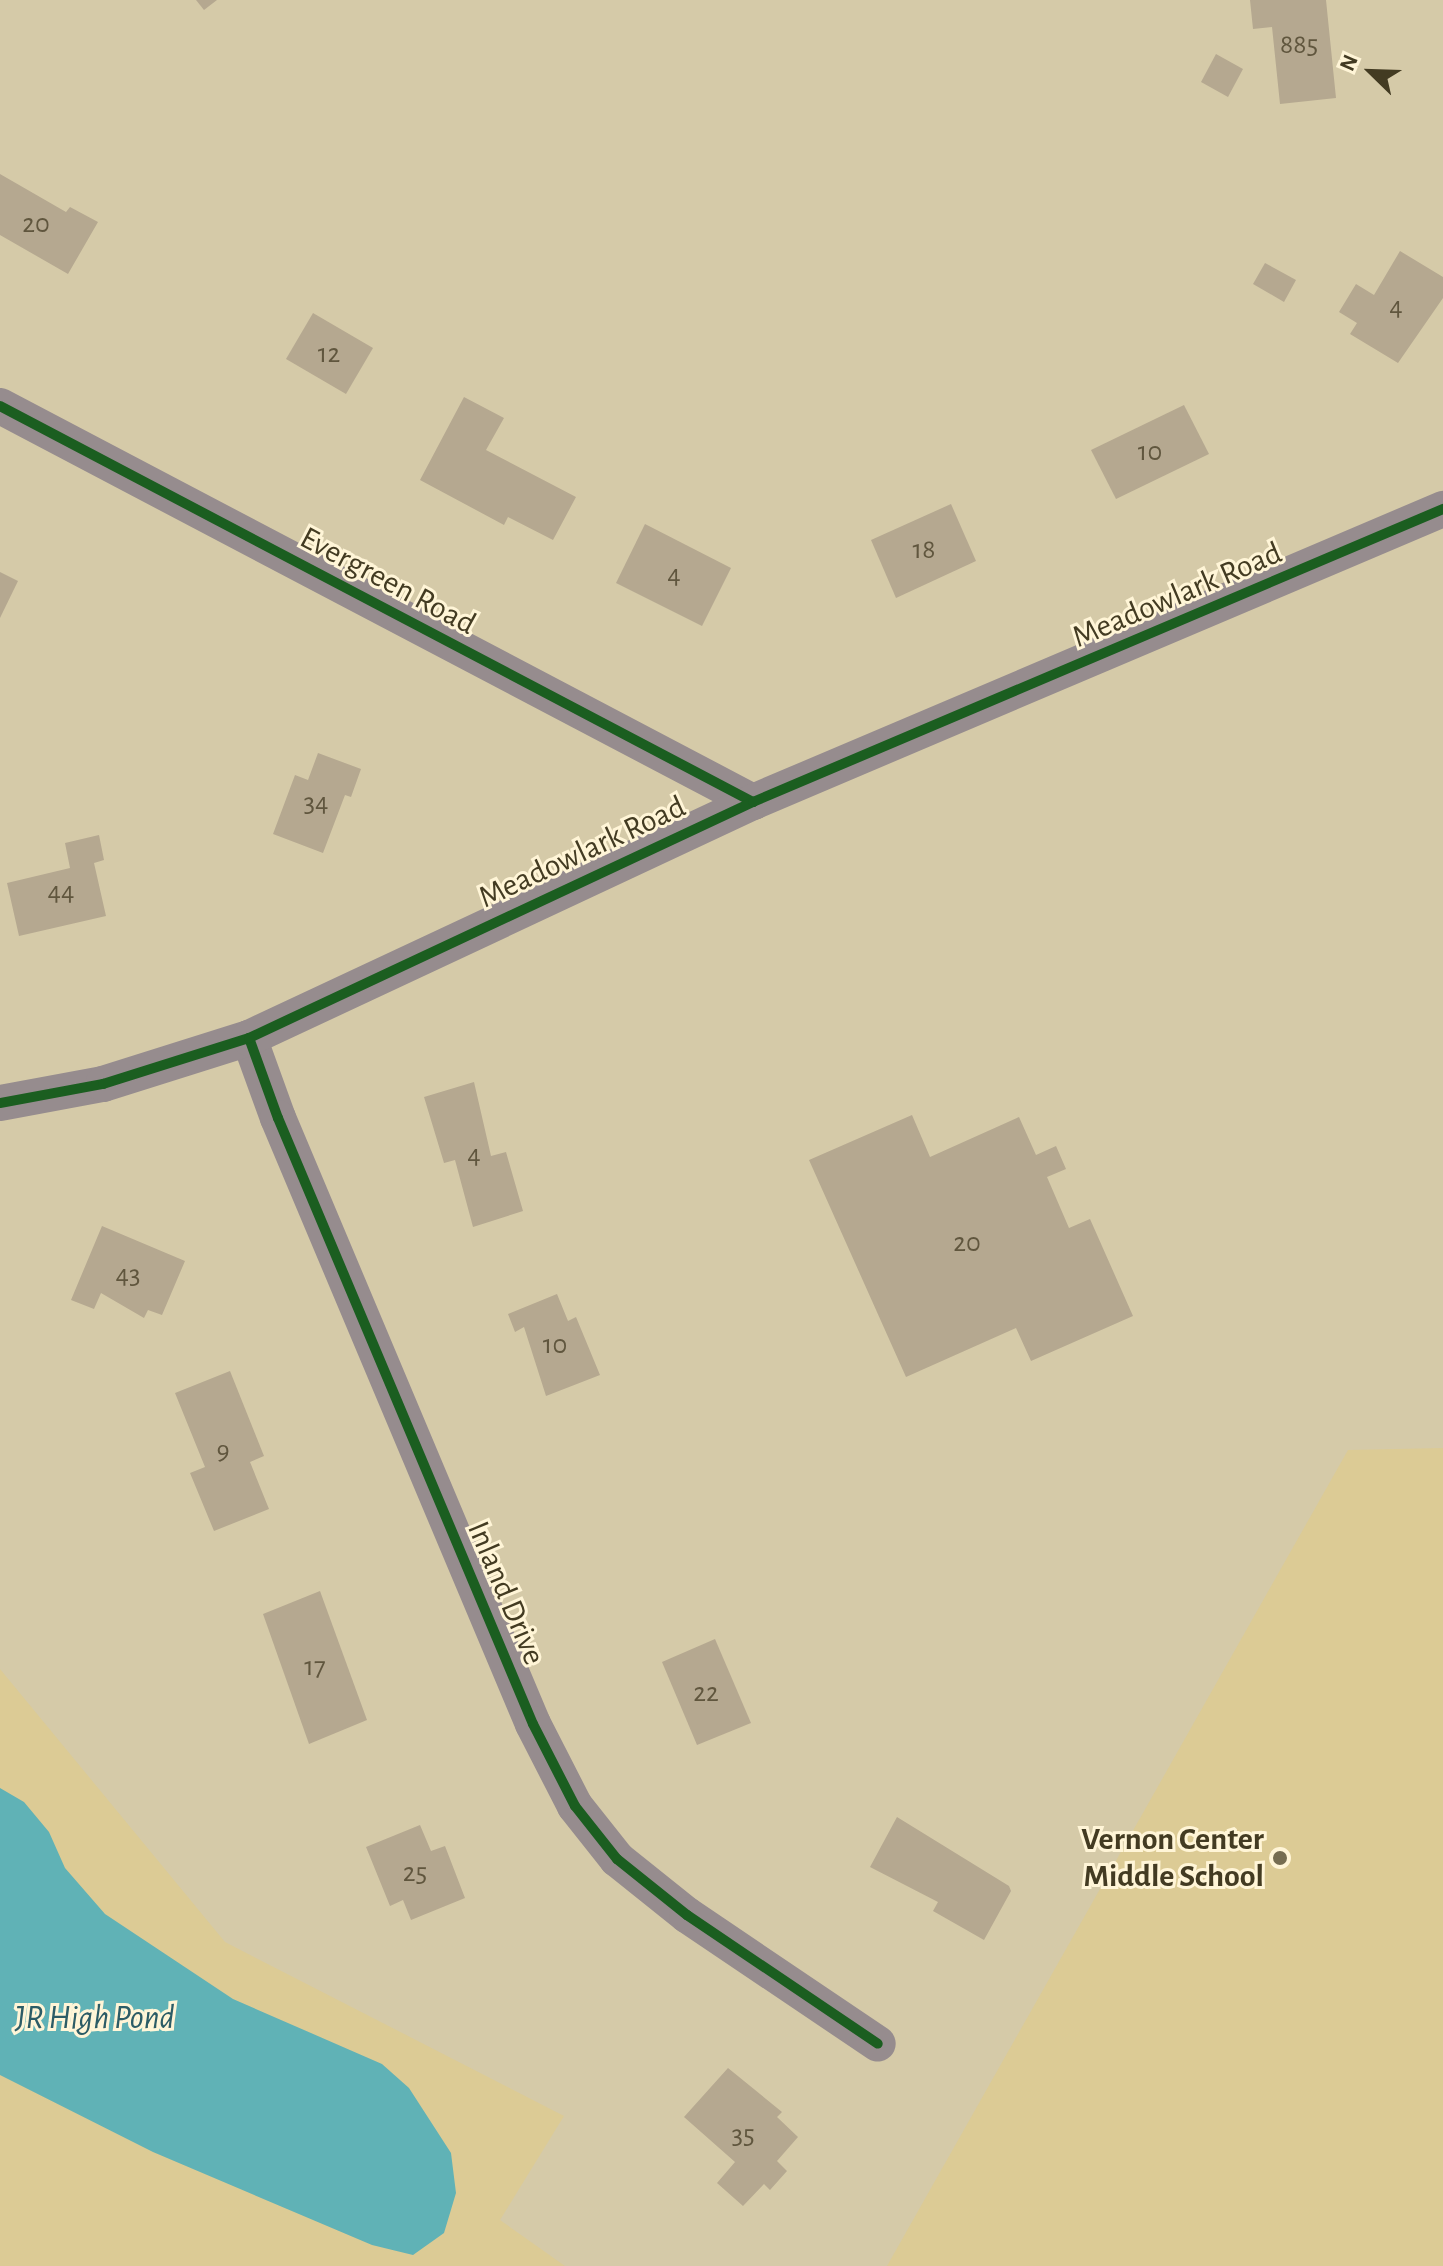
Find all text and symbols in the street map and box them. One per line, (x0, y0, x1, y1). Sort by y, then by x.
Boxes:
house number: 885 (1280, 28, 1318, 62)
north arrow (1331, 32, 1411, 112)
text: N (1336, 51, 1362, 74)
house number: 20 (22, 207, 50, 241)
house number: 4 (1389, 290, 1403, 324)
house number: 12 (318, 337, 340, 371)
house number: 10 (1138, 435, 1162, 469)
street label: Evergreen Road (294, 519, 482, 643)
house number: 18 (913, 533, 935, 567)
street label: Meadowlark Road (1067, 534, 1287, 656)
house number: 4 (667, 558, 681, 592)
house number: 34 (303, 786, 329, 820)
street label: Meadowlark Road (472, 787, 692, 917)
house number: 44 (48, 875, 74, 909)
house number: 4 (467, 1138, 481, 1172)
house number: 20 (953, 1226, 981, 1260)
house number: 43 (115, 1258, 141, 1292)
house number: 10 (543, 1328, 567, 1362)
house number: 9 (216, 1434, 230, 1468)
street label: Inland Drive (459, 1516, 553, 1670)
house number: 17 (304, 1650, 326, 1684)
house number: 22 (693, 1676, 719, 1710)
place label: Vernon Center Middle School (1081, 1821, 1264, 1896)
marker: Vernon Center Middle School (1271, 1849, 1289, 1867)
house number: 25 (403, 1856, 427, 1890)
water label: JR High Pond (15, 1999, 175, 2039)
house number: 35 (731, 2118, 755, 2152)

